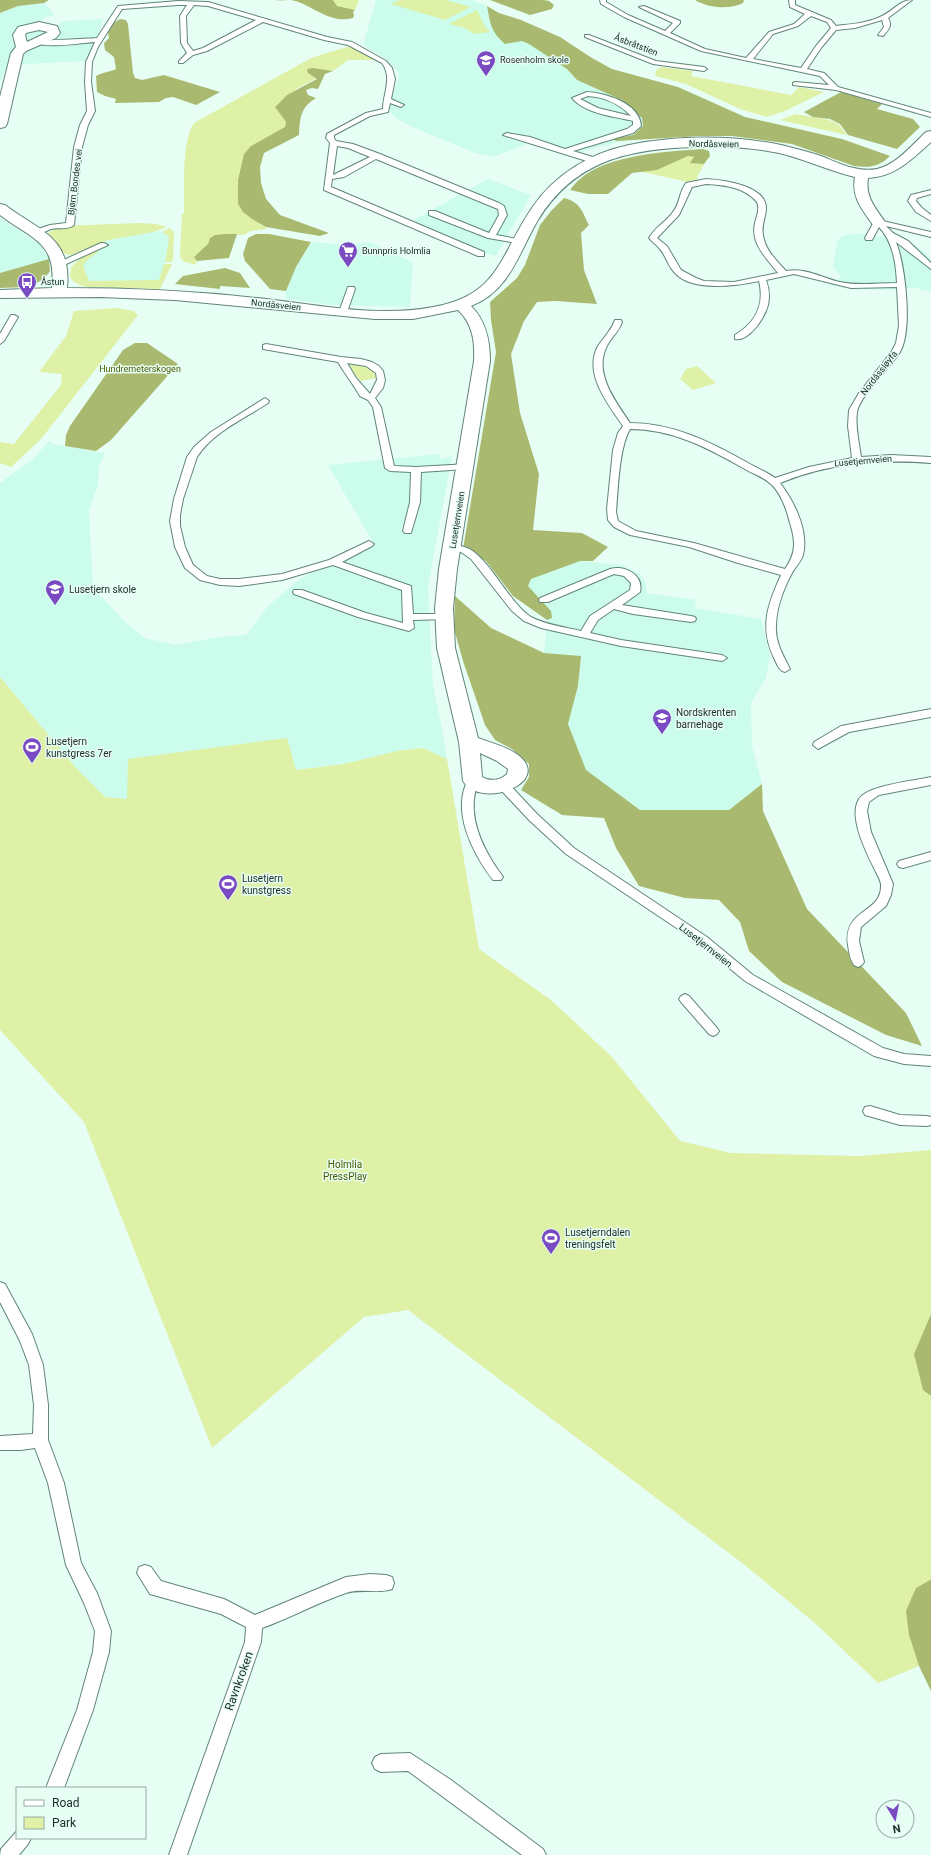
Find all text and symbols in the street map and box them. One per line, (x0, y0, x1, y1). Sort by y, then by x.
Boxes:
street label: Åsbråtstien (613, 31, 660, 58)
school or university icon: Rosenholm skole (475, 49, 497, 77)
place label: Rosenholm skole (500, 55, 569, 65)
street label: Nordåsveien (689, 139, 739, 149)
street label: Bjørn Bondes vei (66, 148, 84, 216)
supermarket icon: Bunnpris Holmlia (337, 240, 359, 268)
place label: Bunnpris Holmlia (362, 246, 431, 256)
bus stop icon: Åstun (16, 271, 38, 299)
place label: Åstun (41, 276, 64, 287)
street label: Nordåsveien (251, 297, 301, 313)
street label: Nordåssløyfa (859, 349, 899, 397)
park label: Hundremeterskogen (99, 364, 181, 374)
street label: Lusetjernveien (834, 453, 892, 469)
street label: Lusetjernveien (448, 491, 466, 549)
school or university icon: Lusetjern skole (44, 578, 66, 606)
place label: Lusetjern skole (69, 584, 136, 595)
school or university icon: Nordskrenten barnehage (651, 707, 673, 735)
place label: Nordskrenten barnehage (676, 707, 736, 730)
sports icon: Lusetjern kunstgress 7er (21, 736, 43, 764)
place label: Lusetjern kunstgress 7er (46, 736, 112, 759)
sports icon: Lusetjern kunstgress (217, 873, 239, 901)
place label: Lusetjern kunstgress (242, 873, 291, 896)
street label: Lusetjernveien (677, 921, 734, 970)
park label: Holmlia PressPlay (323, 1159, 367, 1182)
sports icon: Lusetjerndalen treningsfelt (540, 1227, 562, 1255)
place label: Lusetjerndalen treningsfelt (565, 1227, 630, 1250)
street label: Ravnkroken (222, 1649, 256, 1713)
legend (16, 1787, 146, 1839)
text: Road (52, 1796, 80, 1810)
north arrow (875, 1799, 915, 1839)
text: Park (52, 1816, 77, 1830)
text: N (891, 1821, 902, 1835)

